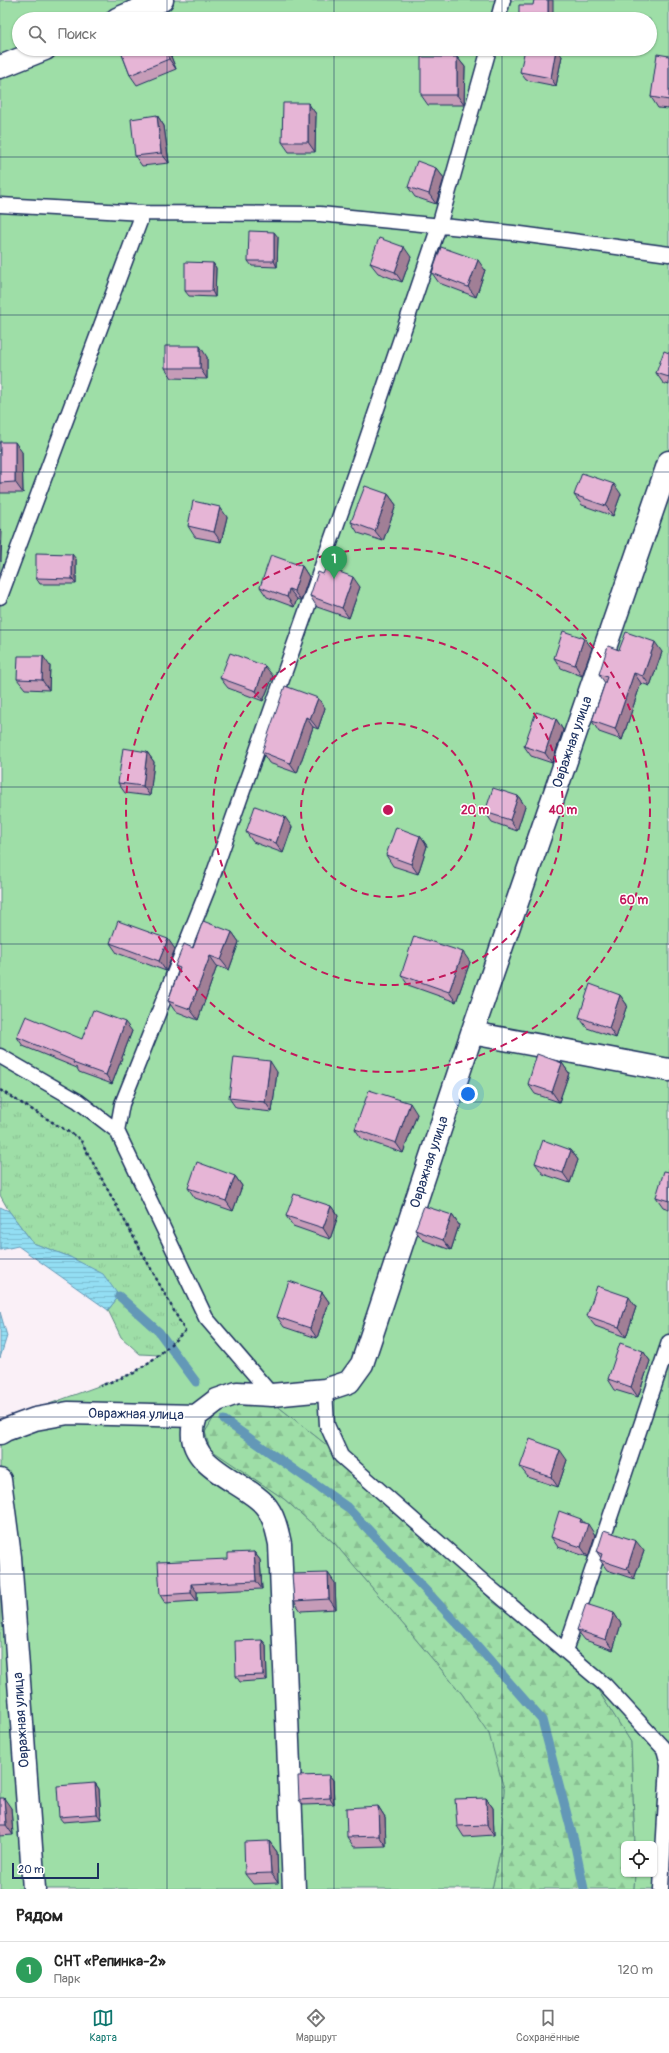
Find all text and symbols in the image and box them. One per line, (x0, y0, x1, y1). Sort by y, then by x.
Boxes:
search box (12, 12, 657, 56)
icon: search (26, 23, 48, 45)
text: Поиск (58, 25, 97, 44)
pin: 1 (321, 546, 347, 579)
street label: Овражная улица (548, 694, 596, 790)
centre of rings (381, 803, 395, 817)
text: 20 m (461, 803, 489, 818)
text: 40 m (548, 803, 578, 818)
text: 60 m (620, 893, 649, 908)
your location (458, 1084, 478, 1104)
street label: Овражная улица (406, 1114, 452, 1210)
street label: Овражная улица (88, 1405, 184, 1423)
street label: Овражная улица (9, 1672, 33, 1768)
map controls (621, 1841, 657, 1877)
button: locate (621, 1841, 657, 1877)
scale bar (12, 1861, 99, 1880)
text: 20 m (18, 1863, 44, 1876)
text: Рядом (16, 1905, 63, 1926)
text: СНТ «Репинка-2» (54, 1952, 166, 1971)
text: 1 (26, 1962, 32, 1978)
text: 120 m (617, 1962, 653, 1978)
text: Парк (54, 1971, 81, 1987)
tab: Карта (89, 2007, 117, 2044)
tab: Маршрут (296, 2007, 337, 2044)
tab: Сохранённые (516, 2007, 580, 2044)

